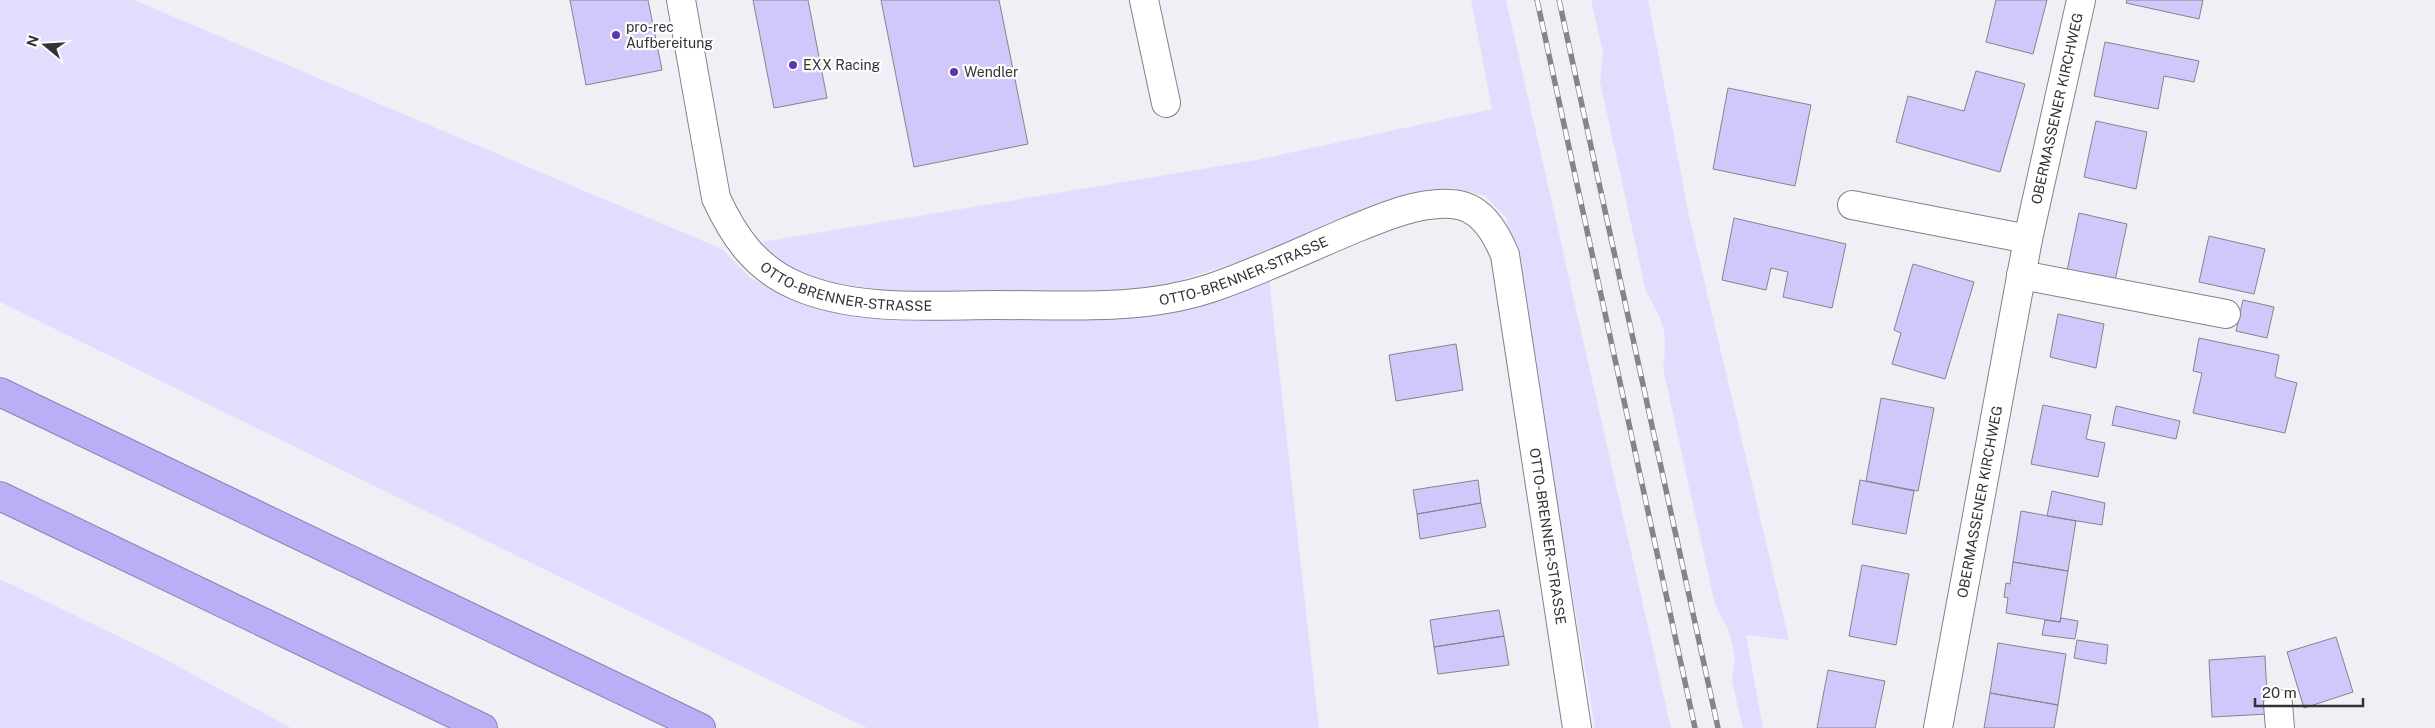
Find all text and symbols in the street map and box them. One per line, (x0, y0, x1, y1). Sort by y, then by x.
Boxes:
street label: OBERMASSENER KIRCHWEG (2028, 11, 2086, 206)
place label: pro-rec Aufbereitung (626, 19, 713, 51)
north arrow (20, 20, 70, 70)
marker: pro-rec Aufbereitung (610, 29, 622, 41)
text: N (23, 33, 42, 49)
place label: EXX Racing (803, 57, 881, 73)
marker: EXX Racing (787, 59, 799, 71)
place label: Wendler (964, 64, 1018, 80)
marker: Wendler (948, 66, 960, 78)
street label: OTTO-BRENNER-STRASSE (1158, 233, 1330, 308)
street label: OTTO-BRENNER-STRASSE (757, 258, 932, 314)
street label: OBERMASSENER KIRCHWEG (1954, 404, 2005, 599)
street label: OTTO-BRENNER-STRASSE (1526, 447, 1569, 626)
scale bar (2255, 676, 2362, 708)
text: 20 m (2262, 684, 2297, 701)

